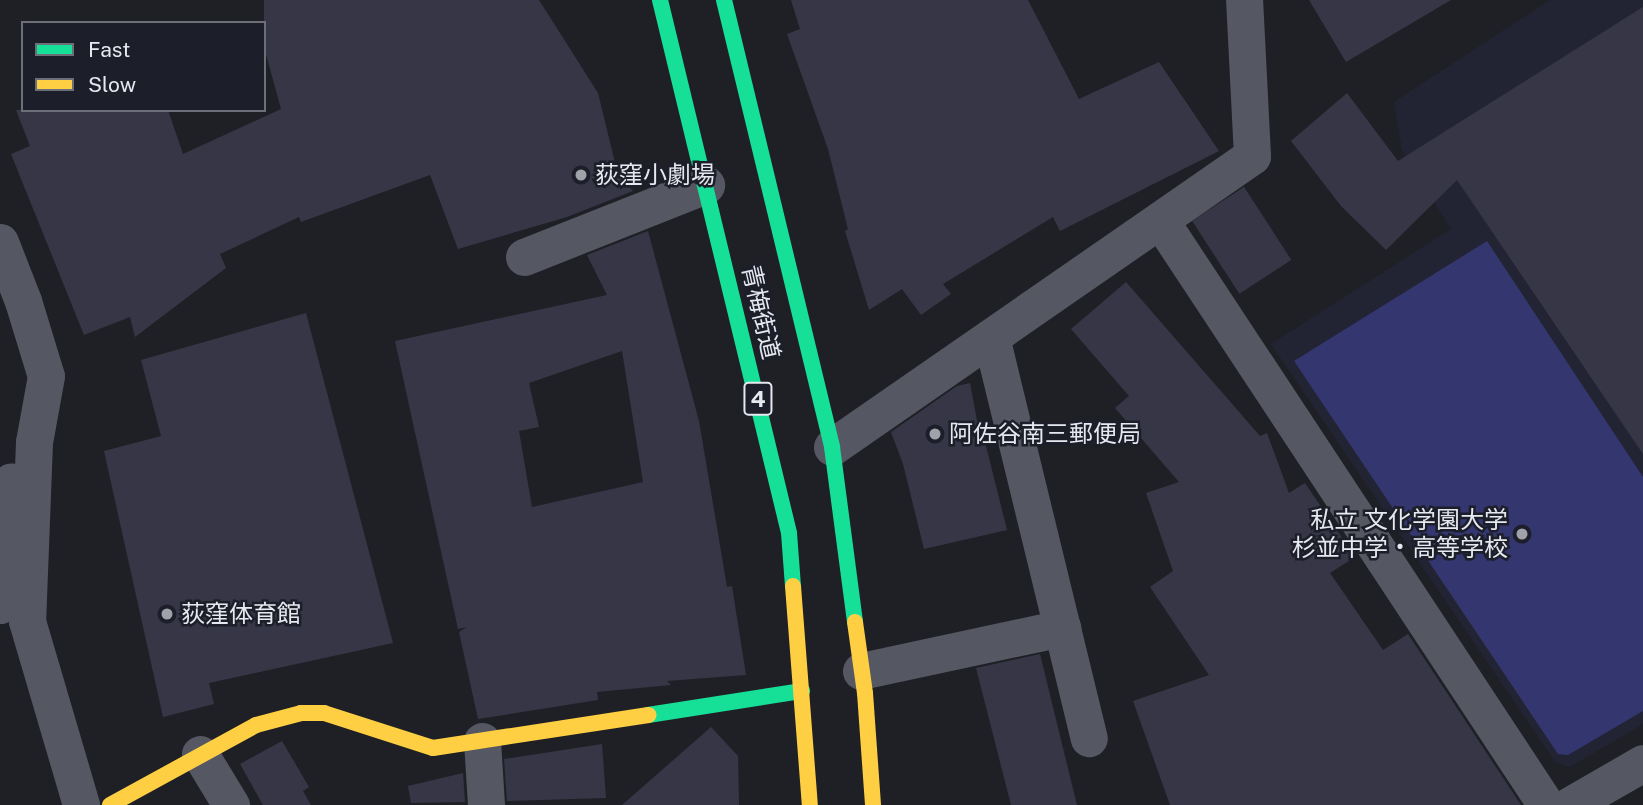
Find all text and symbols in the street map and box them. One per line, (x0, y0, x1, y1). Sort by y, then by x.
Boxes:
legend (21, 21, 266, 112)
text: Fast (88, 37, 130, 62)
text: Slow (88, 72, 136, 97)
place label: 荻窪小劇場 (595, 161, 715, 189)
marker: 荻窪小劇場 (573, 167, 589, 183)
street label: 青梅街道 (736, 262, 786, 362)
road number: 4 (742, 380, 774, 418)
place label: 阿佐谷南三郵便局 (949, 420, 1141, 448)
marker: 阿佐谷南三郵便局 (927, 426, 943, 442)
place label: 私立 文化学園大学 杉並中学・高等学校 (1292, 506, 1508, 562)
marker: 私立 文化学園大学 杉並中学・高等学校 (1514, 526, 1530, 542)
place label: 荻窪体育館 (181, 600, 301, 628)
marker: 荻窪体育館 (159, 606, 175, 622)

